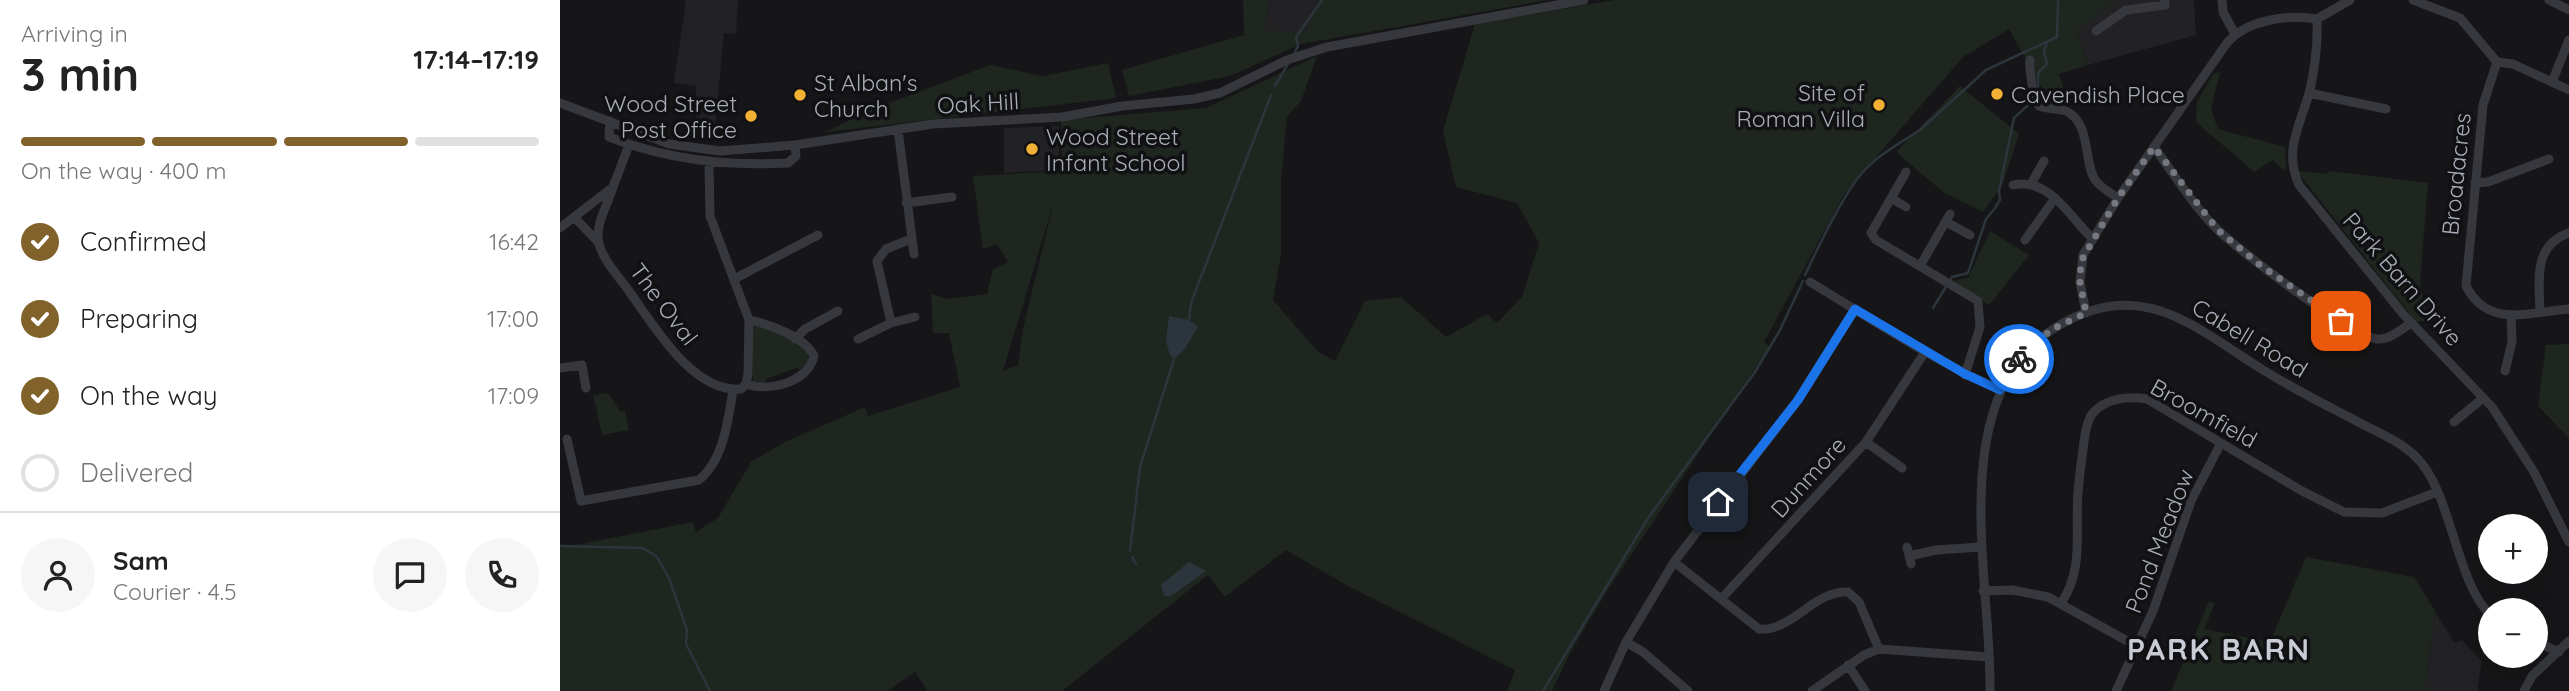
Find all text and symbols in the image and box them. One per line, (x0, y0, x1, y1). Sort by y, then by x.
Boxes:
text: Arriving in (21, 19, 128, 48)
text: 17:14–17:19 (413, 43, 539, 76)
text: 3 min (21, 45, 139, 103)
place label: St Alban's Church (814, 68, 918, 123)
place label: Site of Roman Villa (1737, 78, 1865, 133)
place label: Cavendish Place (2011, 80, 2185, 109)
street label: Oak Hill (936, 86, 1020, 120)
marker: Cavendish Place (1989, 86, 2005, 102)
marker: St Alban's Church (792, 87, 808, 103)
place label: Wood Street Post Office (604, 89, 737, 144)
marker: Site of Roman Villa (1871, 97, 1887, 113)
marker: Wood Street Post Office (743, 108, 759, 124)
street label: Broadacres (2435, 111, 2477, 237)
place label: Wood Street Infant School (1046, 122, 1186, 177)
marker: Wood Street Infant School (1024, 141, 1040, 157)
text: On the way · 400 m (21, 156, 227, 185)
street label: Park Barn Drive (2337, 206, 2469, 352)
icon: check (21, 223, 59, 261)
text: Confirmed (80, 225, 207, 258)
text: 16:42 (489, 227, 539, 256)
street label: The Oval (624, 257, 704, 351)
pin (2311, 291, 2371, 351)
street label: Cabell Road (2187, 292, 2313, 384)
icon: check (21, 300, 59, 338)
text: Preparing (80, 302, 198, 335)
icon: bag (2322, 302, 2360, 340)
text: 17:00 (487, 304, 539, 333)
courier (1984, 324, 2054, 394)
icon: bike (2000, 340, 2038, 378)
street label: Broomfield (2146, 372, 2262, 454)
icon: check (21, 377, 59, 415)
text: On the way (80, 379, 218, 412)
text: 17:09 (488, 381, 539, 410)
street label: Dunmore (1764, 430, 1852, 524)
text: Delivered (80, 456, 193, 489)
street label: Pond Meadow (2118, 465, 2200, 617)
pin (1688, 472, 1748, 532)
icon: home (1699, 483, 1737, 521)
map controls (2478, 514, 2548, 668)
button: + (2478, 514, 2548, 584)
button: person (21, 538, 95, 612)
button: chat (373, 538, 447, 612)
button: phone (465, 538, 539, 612)
text: Sam (113, 544, 169, 577)
text: Courier · 4.5 (113, 577, 237, 606)
button: − (2478, 598, 2548, 668)
district label: PARK BARN (2127, 630, 2311, 668)

